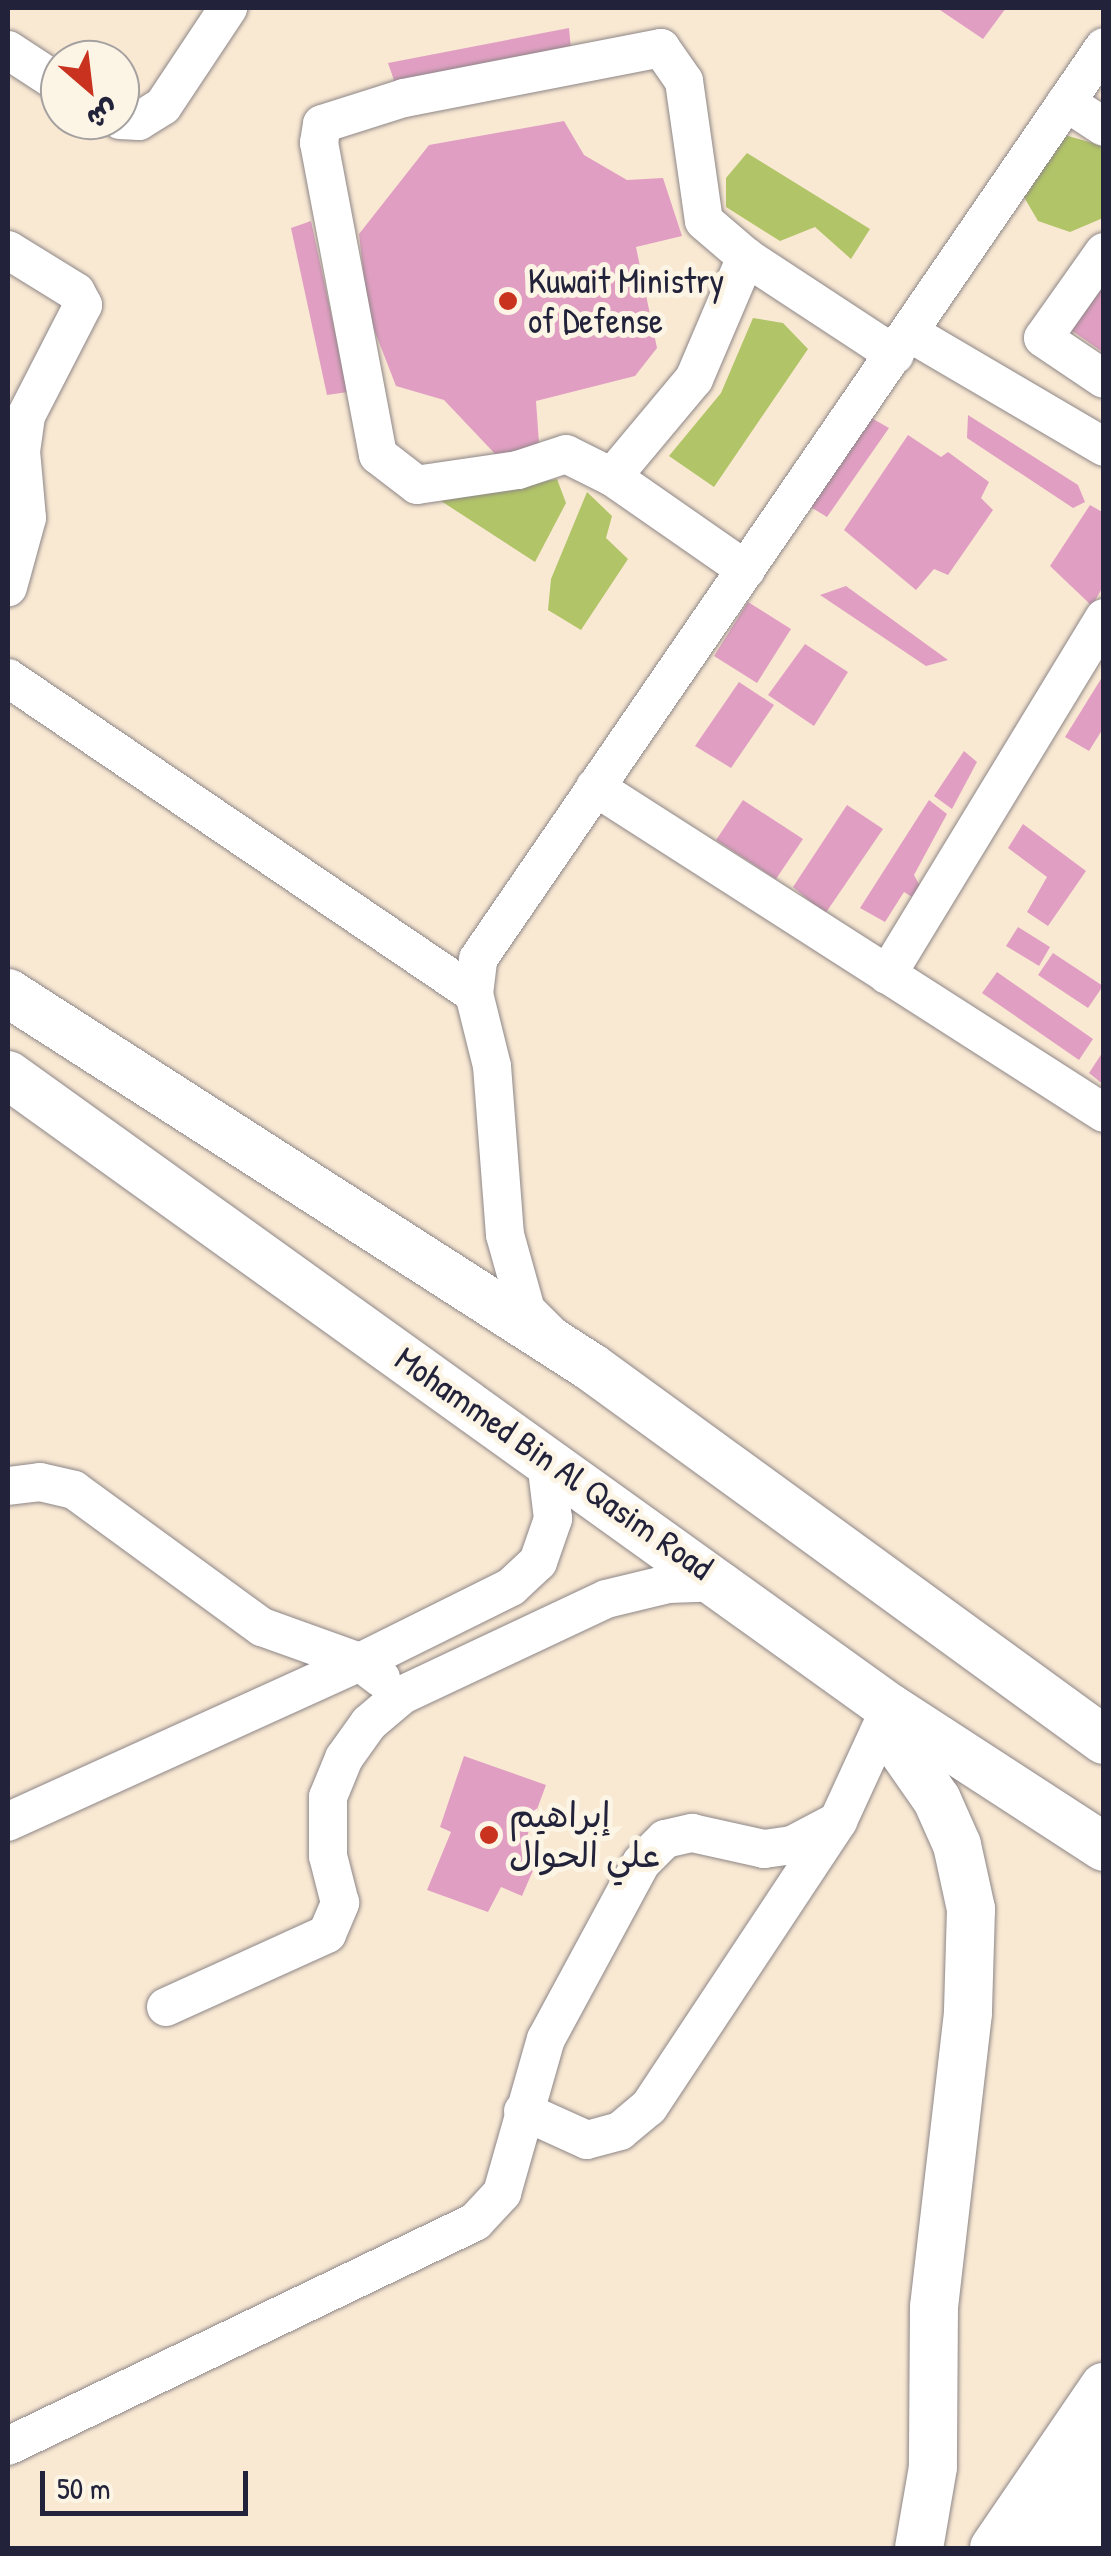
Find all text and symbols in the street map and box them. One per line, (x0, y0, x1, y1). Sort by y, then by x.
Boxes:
north arrow (40, 40, 140, 140)
text: ش (81, 91, 126, 139)
place label: Kuwait Ministry of Defense (528, 260, 724, 342)
marker: Kuwait Ministry of Defense (497, 290, 519, 312)
street label: Mohammed Bin Al Qasim Road (387, 1337, 721, 1589)
place label: إبراهيم علي الحوال (509, 1794, 660, 1876)
marker: إبراهيم علي الحوال (478, 1824, 500, 1846)
scale bar (45, 2451, 252, 2513)
text: 50 m (57, 2468, 110, 2508)

